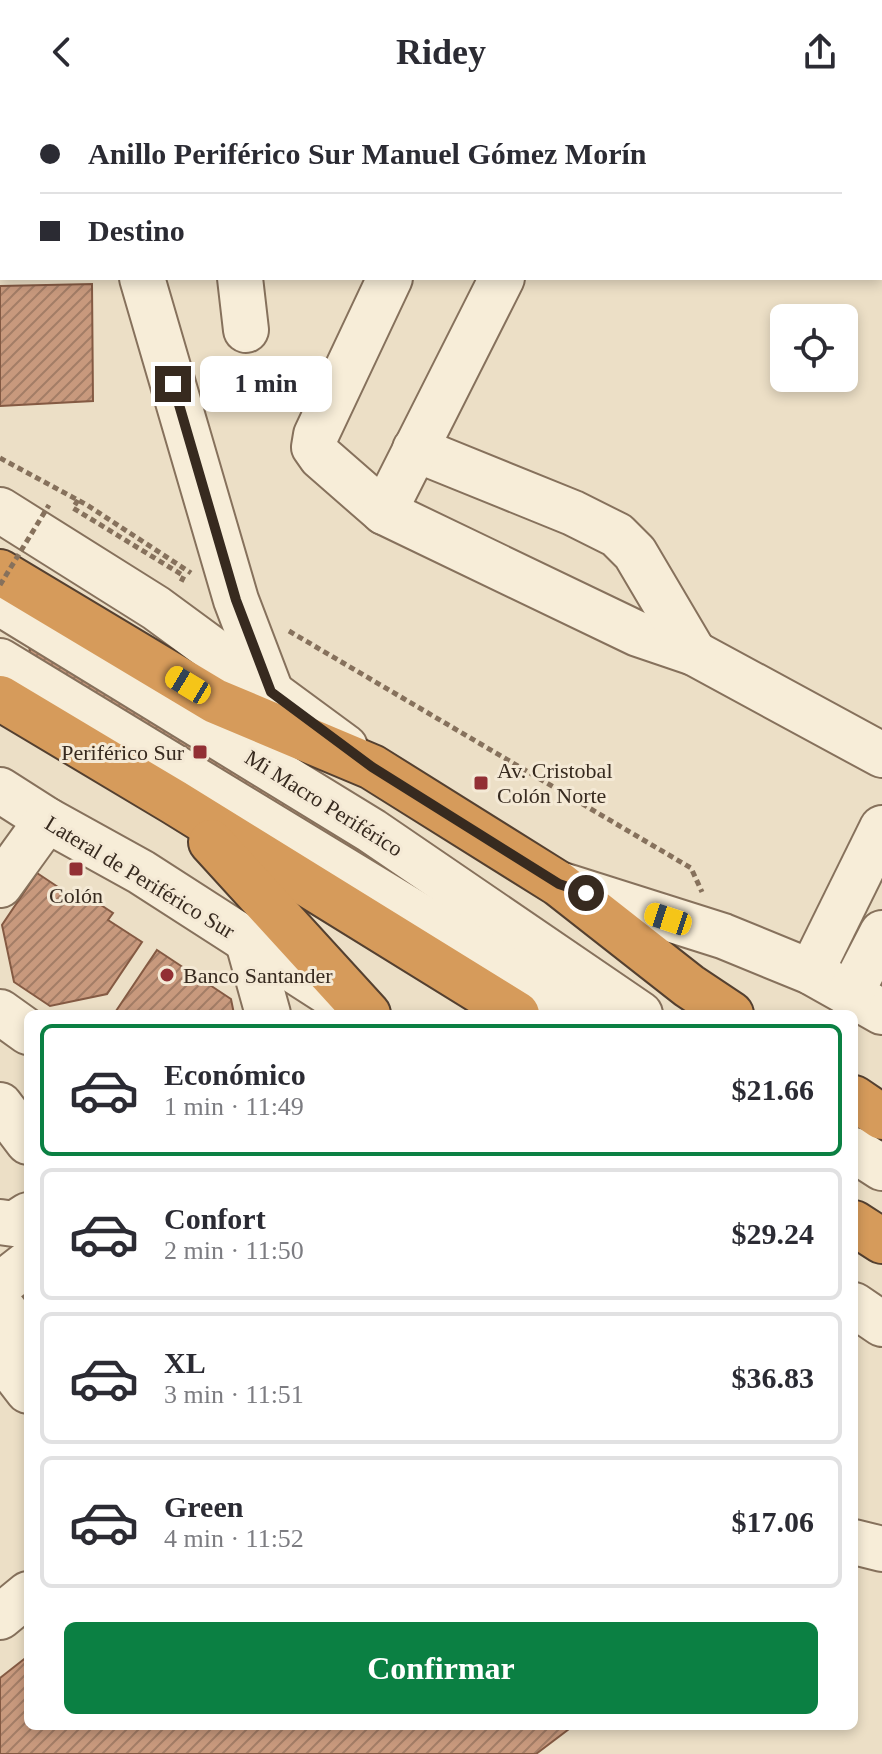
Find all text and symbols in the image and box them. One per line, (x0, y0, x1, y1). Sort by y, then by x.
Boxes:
icon: back (40, 30, 84, 74)
icon: share (798, 30, 842, 74)
text: Ridey (396, 32, 486, 72)
text: Anillo Periférico Sur Manuel Gómez Morín (88, 137, 647, 170)
text: Destino (88, 214, 185, 247)
map controls (770, 304, 858, 392)
button: locate (770, 304, 858, 392)
callout: 1 min (201, 356, 333, 412)
route end (155, 366, 191, 402)
text: 1 min (235, 369, 297, 398)
car (161, 662, 215, 708)
place label: Periférico Sur (61, 740, 185, 765)
marker: Periférico Sur (191, 743, 209, 761)
street label: Mi Macro Periférico (241, 744, 407, 862)
place label: Av. Cristobal Colón Norte (497, 758, 613, 808)
marker: Av. Cristobal Colón Norte (472, 774, 490, 792)
street label: Lateral de Periférico Sur (41, 810, 240, 944)
marker: Colón (67, 860, 85, 878)
route start (568, 875, 604, 911)
place label: Colón (49, 883, 103, 908)
car (641, 900, 695, 938)
place label: Banco Santander (183, 963, 333, 988)
marker: Banco Santander (158, 966, 176, 984)
icon: car (68, 1054, 140, 1126)
text: Económico (164, 1058, 306, 1091)
text: $21.66 (732, 1073, 814, 1106)
text: 1 min · 11:49 (164, 1092, 304, 1121)
icon: car (68, 1198, 140, 1270)
text: Confort (164, 1202, 266, 1235)
text: $29.24 (732, 1217, 814, 1250)
text: 2 min · 11:50 (164, 1236, 304, 1265)
icon: car (68, 1342, 140, 1414)
text: XL (164, 1346, 206, 1379)
text: $36.83 (732, 1361, 814, 1394)
text: 3 min · 11:51 (164, 1380, 304, 1409)
icon: car (68, 1486, 140, 1558)
text: Green (164, 1490, 243, 1523)
text: $17.06 (732, 1505, 814, 1538)
text: 4 min · 11:52 (164, 1524, 304, 1553)
button: Confirmar (64, 1622, 818, 1714)

